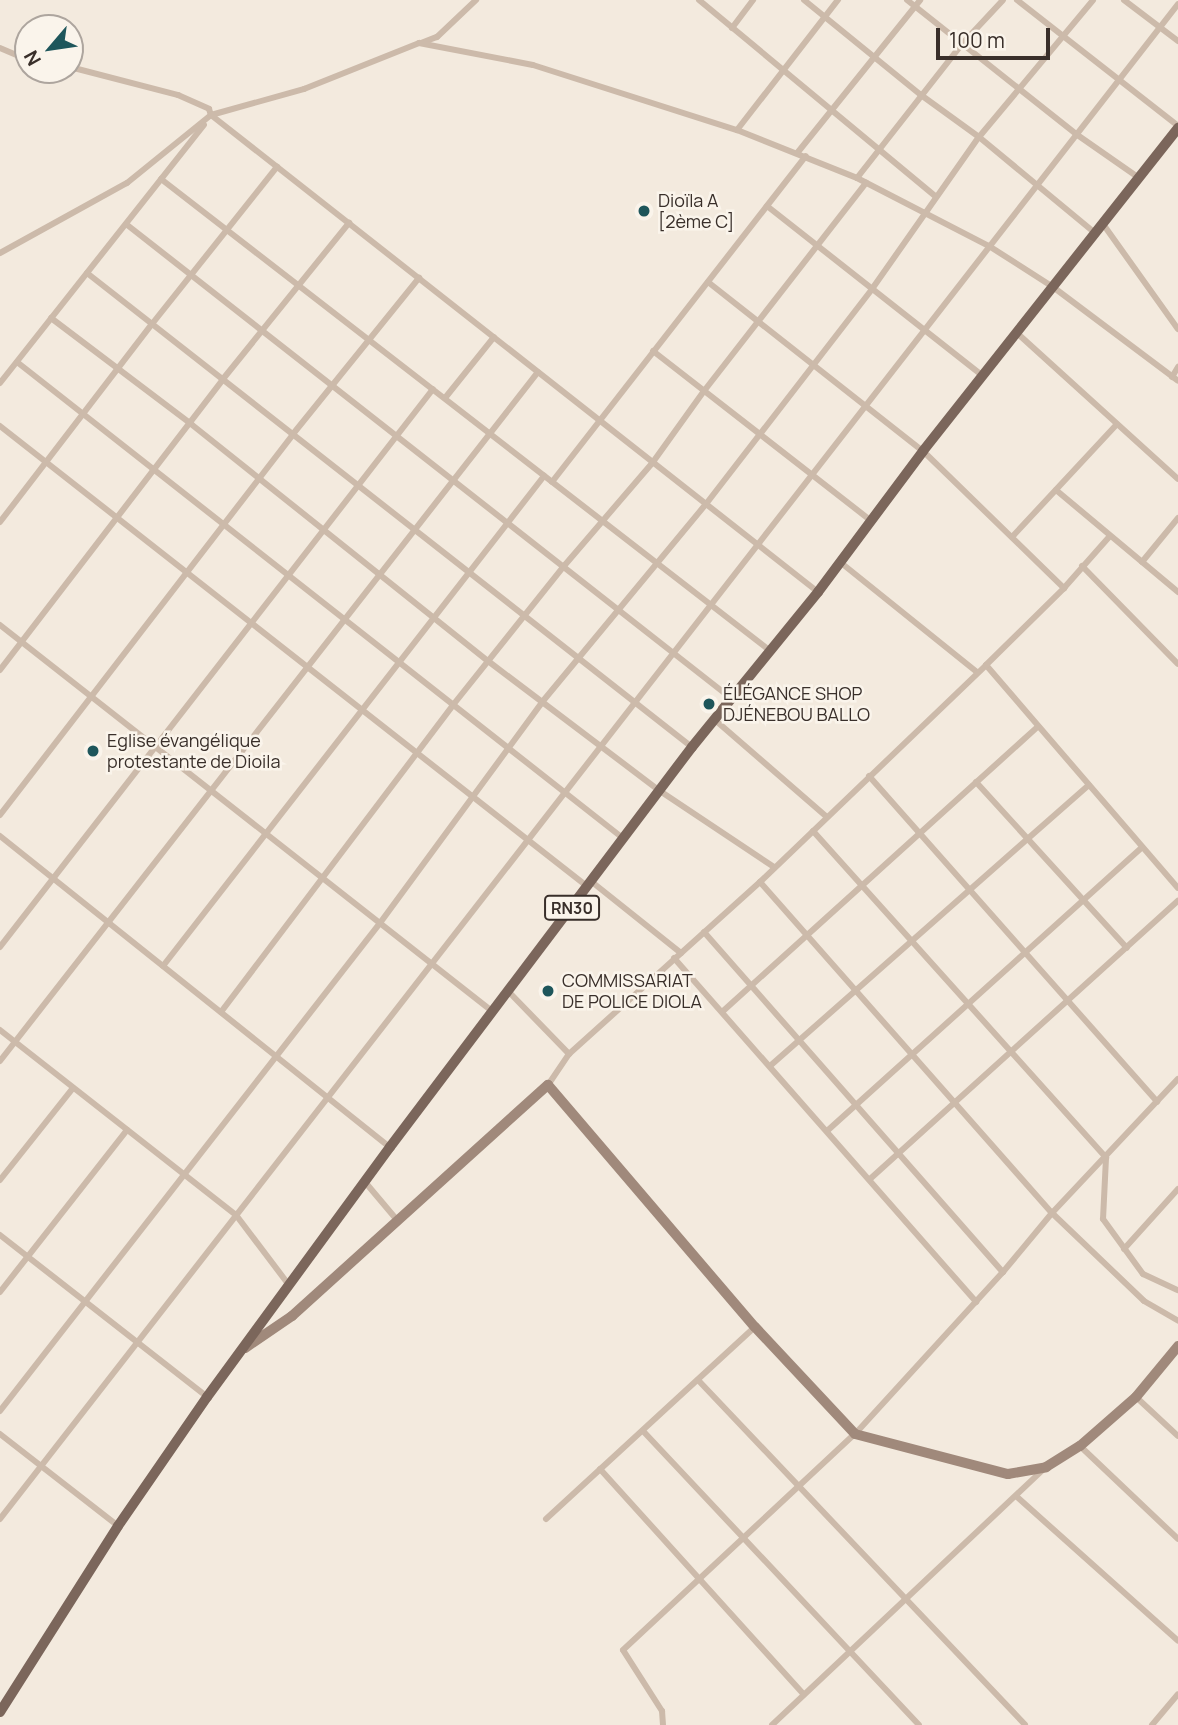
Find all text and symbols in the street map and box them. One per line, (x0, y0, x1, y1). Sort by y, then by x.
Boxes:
north arrow (14, 14, 84, 84)
scale bar (940, 14, 1054, 58)
text: 100 m (949, 26, 1005, 54)
text: N (18, 46, 47, 70)
place label: Dioïla A [2ème C] (658, 190, 734, 232)
marker: Dioïla A [2ème C] (636, 203, 652, 219)
place label: ÉLÉGANCE SHOP DJÉNEBOU BALLO (723, 683, 870, 726)
marker: ÉLÉGANCE SHOP DJÉNEBOU BALLO (701, 696, 717, 712)
place label: Eglise évangélique protestante de Dioila (107, 730, 280, 772)
marker: Eglise évangélique protestante de Dioila (85, 743, 101, 759)
road number: RN30 (544, 896, 600, 920)
place label: COMMISSARIAT DE POLICE DIOLA (562, 970, 702, 1012)
marker: COMMISSARIAT DE POLICE DIOLA (540, 983, 556, 999)

